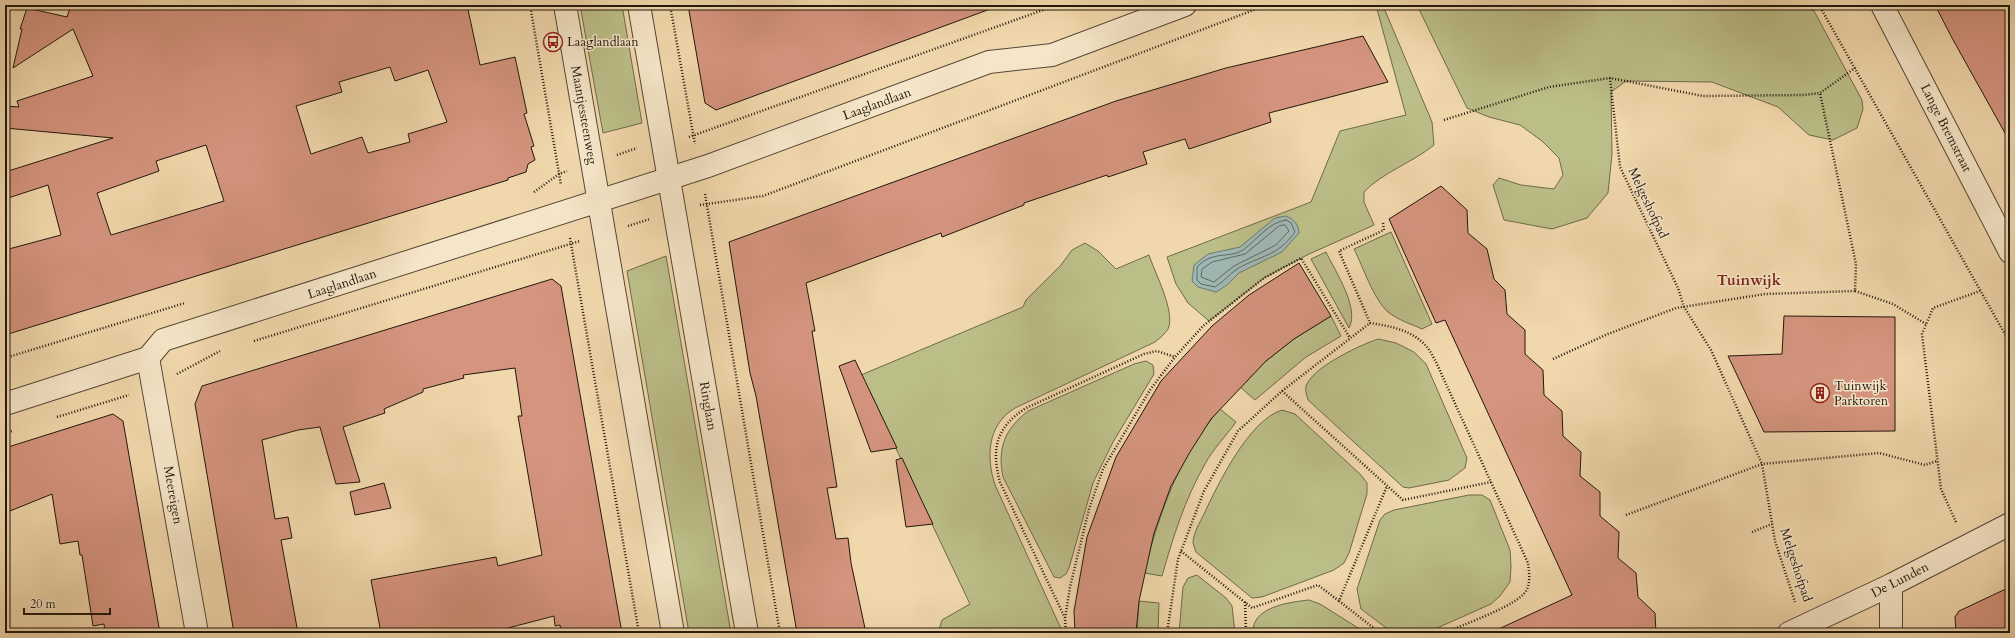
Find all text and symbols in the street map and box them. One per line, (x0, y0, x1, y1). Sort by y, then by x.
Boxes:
bus stop icon: Laaglandlaan (542, 31, 564, 53)
place label: Laaglandlaan (567, 33, 639, 51)
street label: Maantjessteenweg (566, 64, 602, 167)
street label: Lange Bremstraat (1916, 81, 1976, 175)
street label: Laaglandlaan (840, 83, 914, 125)
street label: Melgeshofpad (1624, 164, 1672, 242)
street label: Laaglandlaan (305, 264, 379, 304)
district label: Tuinwijk (1717, 270, 1782, 290)
place label: Tuinwijk Parktoren (1834, 377, 1889, 410)
street label: Ringlaan (695, 380, 721, 432)
building icon: Tuinwijk Parktoren (1809, 382, 1831, 404)
street label: Meereigen (159, 464, 187, 526)
street label: Melgeshofpad (1776, 526, 1816, 604)
street label: De Lunden (1868, 558, 1932, 602)
scale bar (24, 590, 110, 616)
text: 20 m (30, 596, 57, 612)

